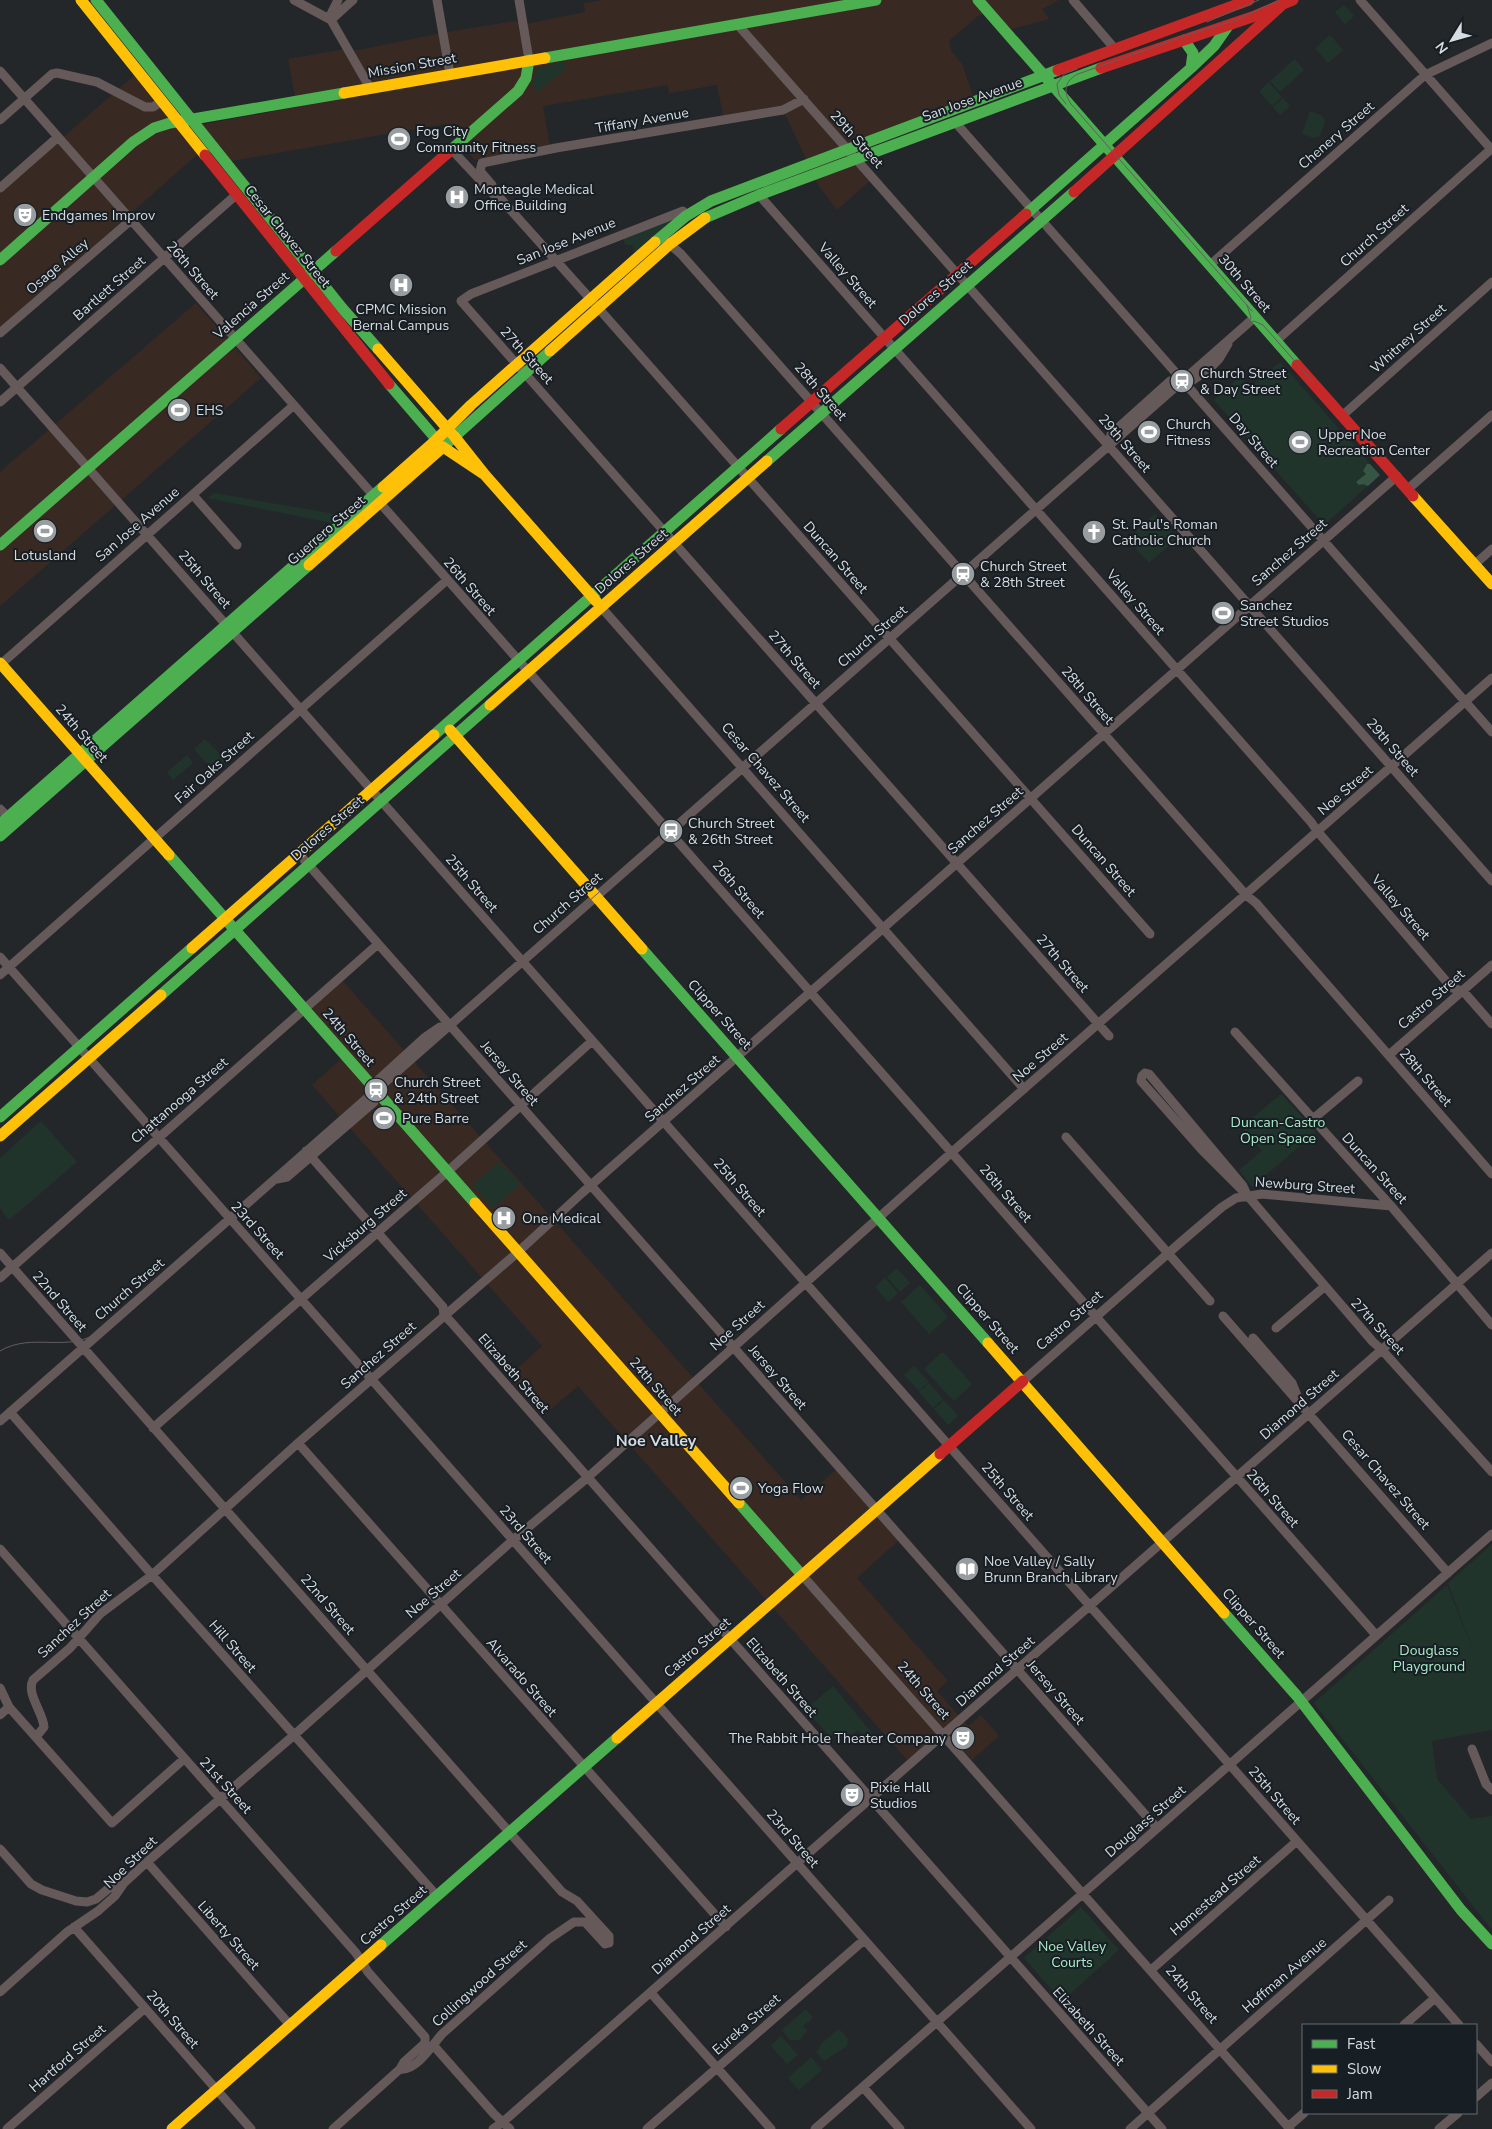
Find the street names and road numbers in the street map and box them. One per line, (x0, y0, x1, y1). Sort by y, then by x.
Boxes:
street label: Mission Street (366, 48, 458, 83)
street label: San Jose Avenue (919, 73, 1025, 126)
street label: Chenery Street (1294, 97, 1378, 174)
street label: Tiffany Avenue (594, 103, 690, 138)
street label: 29th Street (826, 106, 888, 172)
street label: Cesar Chavez Street (240, 181, 335, 292)
street label: Church Street (1336, 199, 1413, 271)
street label: San Jose Avenue (514, 213, 619, 270)
street label: Osage Alley (22, 233, 93, 299)
street label: 26th Street (162, 237, 223, 304)
street label: Valley Street (813, 238, 881, 312)
street label: 30th Street (1214, 250, 1275, 317)
street label: Bartlett Street (69, 252, 150, 325)
street label: Dolores Street (895, 256, 976, 330)
street label: Valencia Street (209, 267, 293, 344)
street label: Whitney Street (1366, 299, 1450, 377)
street label: 27th Street (496, 322, 558, 388)
street label: 28th Street (790, 358, 851, 425)
street label: Day Street (1225, 409, 1283, 472)
street label: 29th Street (1094, 410, 1155, 477)
street label: San Jose Avenue (91, 483, 183, 566)
street label: Guerrero Street (283, 491, 369, 569)
street label: Sanchez Street (1248, 514, 1331, 590)
street label: Duncan Street (799, 517, 872, 598)
street label: Dolores Street (591, 524, 672, 598)
street label: 25th Street (174, 546, 235, 613)
street label: 26th Street (439, 553, 500, 620)
street label: Valley Street (1101, 565, 1169, 639)
street label: Church Street (833, 601, 911, 672)
street label: 27th Street (764, 626, 825, 693)
street label: 28th Street (1057, 662, 1118, 729)
street label: 24th Street (51, 700, 112, 767)
street label: 29th Street (1362, 714, 1423, 781)
street label: Cesar Chavez Street (717, 718, 814, 826)
street label: Fair Oaks Street (171, 727, 258, 808)
street label: Noe Street (1314, 761, 1377, 820)
street label: Sanchez Street (944, 782, 1027, 858)
street label: Dolores Street (287, 791, 368, 865)
street label: Duncan Street (1067, 820, 1140, 901)
street label: 25th Street (441, 850, 502, 917)
street label: 26th Street (708, 856, 769, 923)
street label: Church Street (528, 868, 606, 939)
street label: Valley Street (1366, 870, 1434, 944)
street label: 27th Street (1032, 930, 1093, 997)
street label: Castro Street (1394, 965, 1469, 1034)
street label: Clipper Street (683, 976, 756, 1053)
street label: 24th Street (318, 1004, 379, 1071)
street label: Noe Street (1009, 1028, 1072, 1087)
street label: Jersey Street (476, 1036, 543, 1110)
street label: 28th Street (1395, 1044, 1456, 1111)
street label: Sanchez Street (641, 1050, 724, 1126)
street label: Chattanooga Street (127, 1053, 232, 1148)
street label: Duncan Street (1338, 1129, 1412, 1208)
street label: 25th Street (709, 1154, 770, 1221)
street label: 26th Street (975, 1160, 1036, 1227)
street label: Newburg Street (1254, 1173, 1356, 1198)
street label: Vicksburg Street (319, 1184, 411, 1267)
street label: 23rd Street (227, 1197, 289, 1263)
street label: Church Street (90, 1254, 168, 1325)
street label: 22nd Street (28, 1267, 91, 1336)
street label: Clipper Street (952, 1279, 1024, 1358)
street label: Castro Street (1032, 1286, 1107, 1355)
street label: 27th Street (1346, 1294, 1409, 1359)
street label: Noe Street (706, 1296, 769, 1355)
street label: Sanchez Street (337, 1317, 420, 1393)
street label: Elizabeth Street (474, 1329, 554, 1417)
street label: Jersey Street (744, 1340, 811, 1414)
street label: 24th Street (625, 1353, 686, 1420)
street label: Diamond Street (1256, 1365, 1343, 1444)
street label: Cesar Chavez Street (1337, 1425, 1434, 1533)
street label: 25th Street (977, 1458, 1038, 1525)
street label: 26th Street (1242, 1465, 1303, 1532)
street label: 23rd Street (495, 1501, 556, 1568)
street label: Noe Street (402, 1564, 465, 1623)
street label: 22nd Street (296, 1570, 359, 1639)
street label: Sanchez Street (33, 1584, 115, 1662)
street label: Clipper Street (1218, 1584, 1290, 1663)
street label: Castro Street (660, 1613, 735, 1682)
street label: Hill Street (204, 1616, 261, 1677)
street label: Diamond Street (952, 1632, 1039, 1711)
street label: Elizabeth Street (742, 1633, 822, 1721)
street label: Alvarado Street (482, 1634, 561, 1721)
street label: Jersey Street (1022, 1655, 1089, 1729)
street label: 24th Street (893, 1657, 954, 1724)
street label: 21st Street (195, 1753, 256, 1818)
street label: 25th Street (1244, 1762, 1305, 1829)
street label: Douglass Street (1101, 1781, 1190, 1862)
street label: 23rd Street (762, 1805, 823, 1872)
street label: Noe Street (100, 1832, 161, 1893)
street label: Homestead Street (1166, 1851, 1265, 1940)
street label: Castro Street (356, 1881, 431, 1950)
street label: Liberty Street (193, 1897, 264, 1974)
street label: Diamond Street (648, 1900, 735, 1979)
street label: Hoffman Avenue (1238, 1933, 1331, 2017)
street label: Collingwood Street (428, 1936, 531, 2031)
street label: 24th Street (1161, 1961, 1222, 2028)
street label: Elizabeth Street (1048, 1983, 1129, 2070)
street label: 20th Street (142, 1986, 203, 2053)
street label: Eureka Street (708, 1989, 785, 2059)
street label: Hartford Street (25, 2020, 110, 2097)

